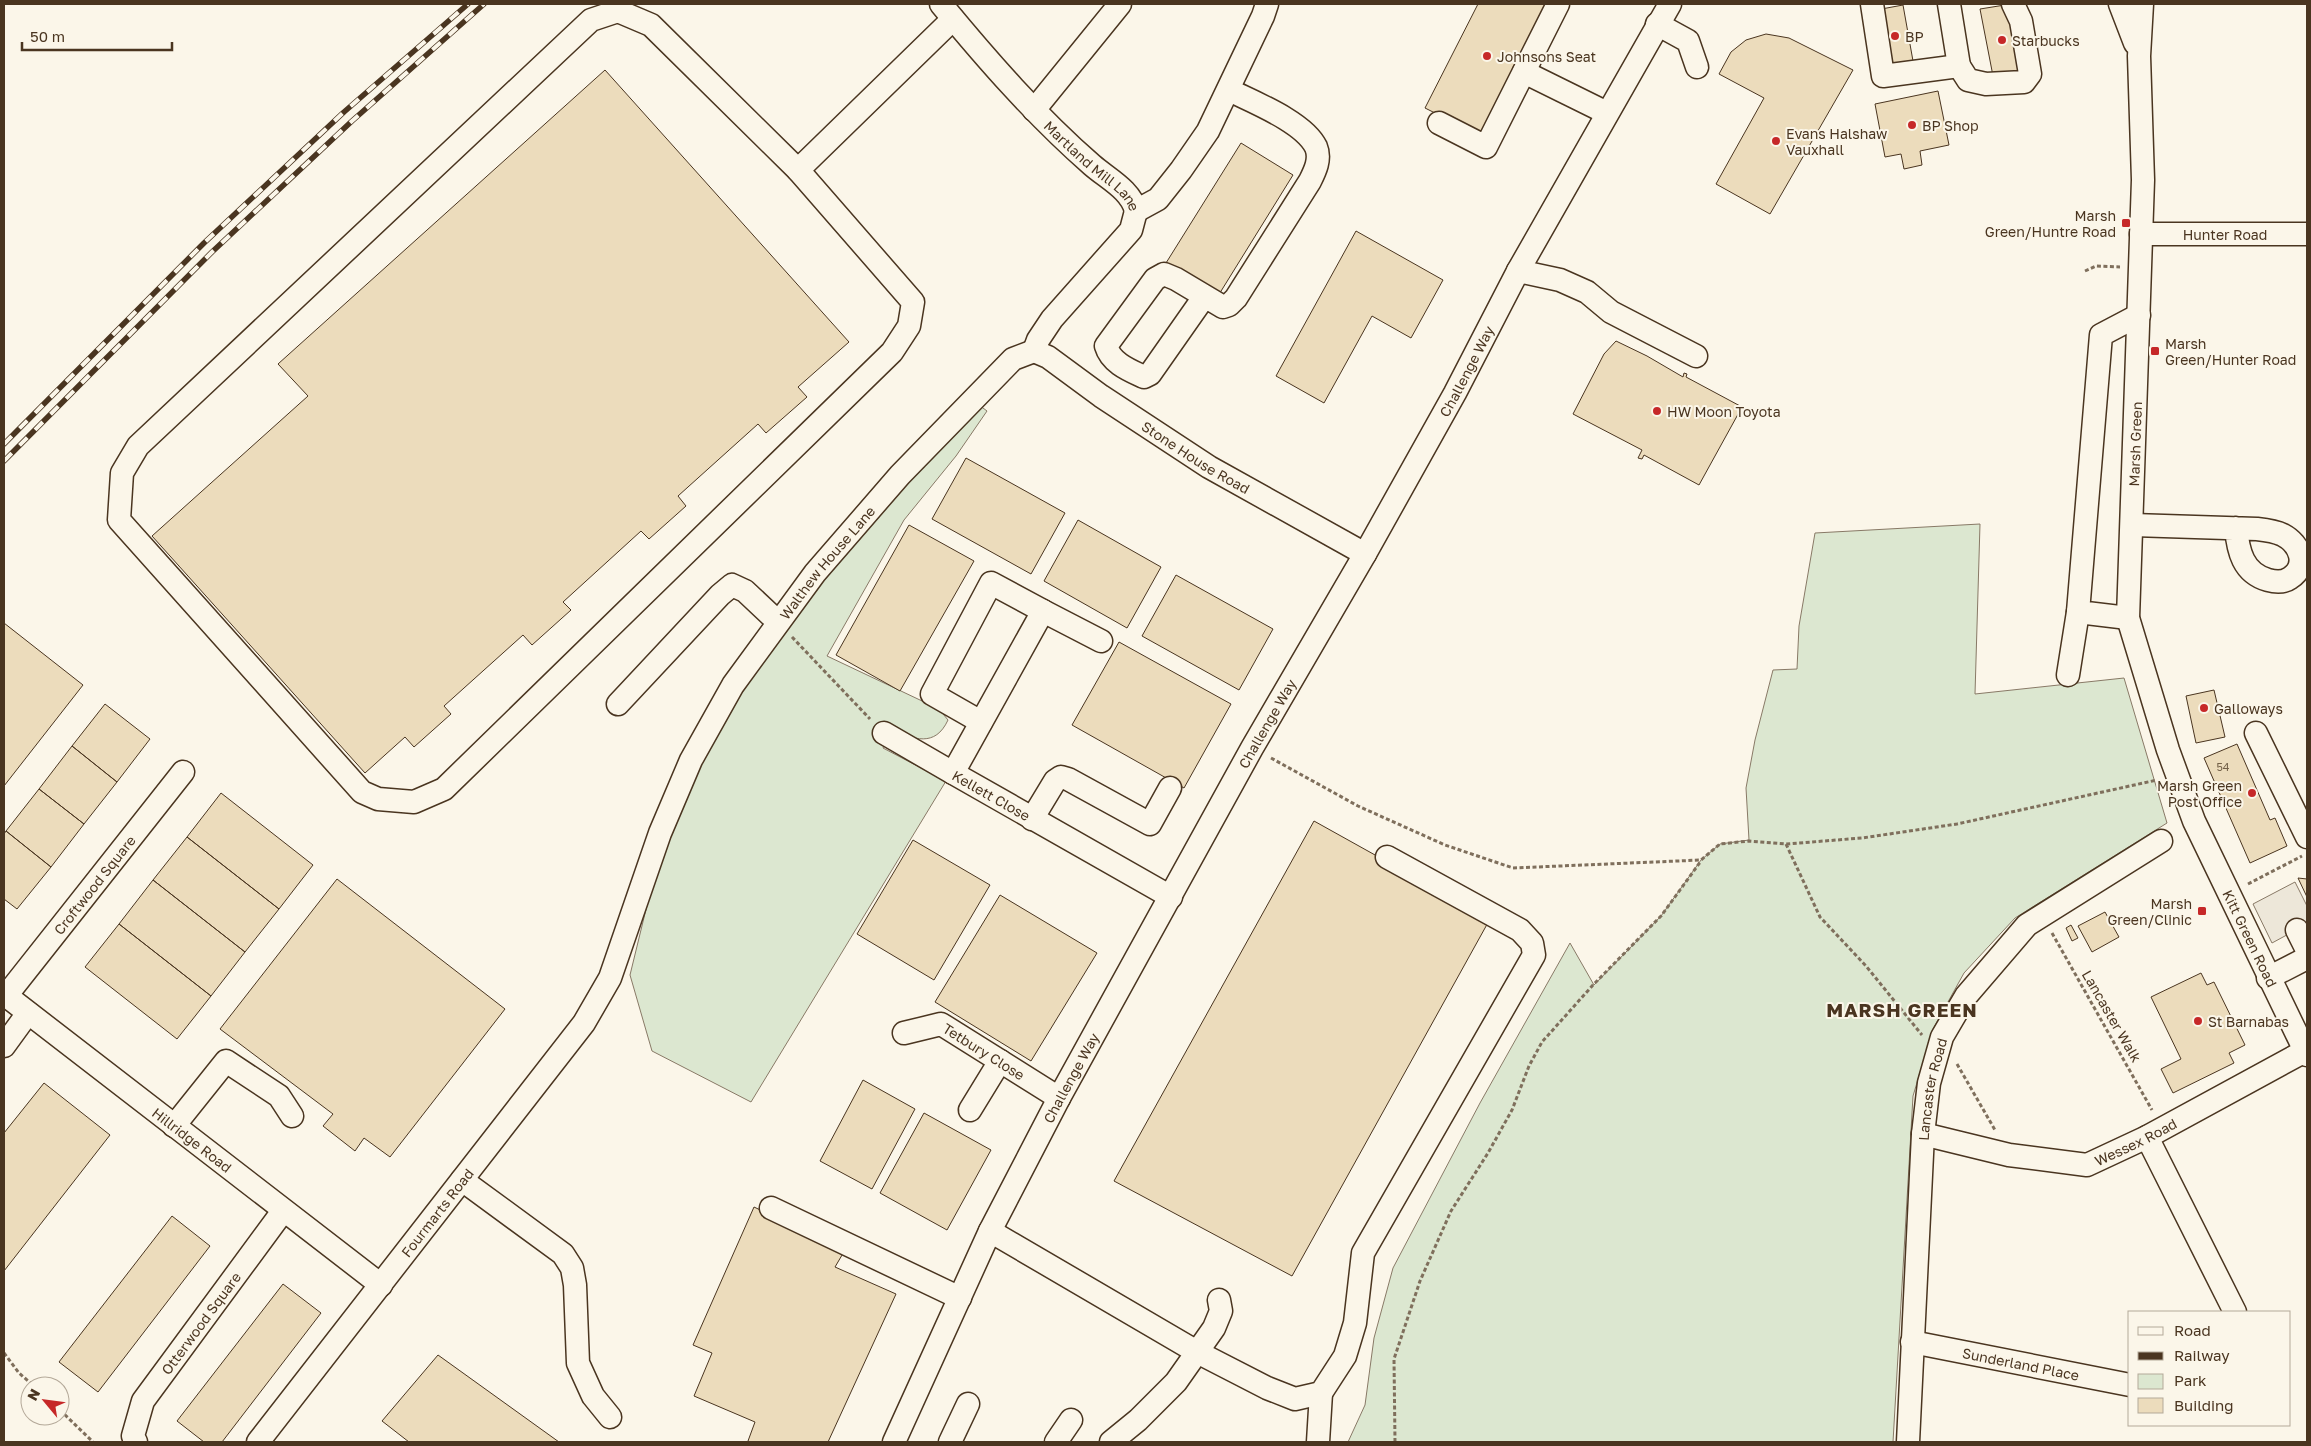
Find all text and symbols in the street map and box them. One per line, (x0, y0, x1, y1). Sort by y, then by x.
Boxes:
scale bar (22, 20, 172, 52)
text: 50 m (30, 27, 65, 45)
place label: BP (1905, 28, 1924, 45)
marker: BP (1889, 30, 1901, 42)
place label: Starbucks (2012, 32, 2080, 49)
marker: Starbucks (1996, 34, 2008, 46)
place label: Johnsons Seat (1497, 48, 1596, 65)
marker: Johnsons Seat (1481, 50, 1493, 62)
street label: Martland Mill Lane (1041, 117, 1144, 213)
place label: BP Shop (1922, 117, 1979, 134)
marker: BP Shop (1906, 119, 1918, 131)
place label: Evans Halshaw Vauxhall (1786, 125, 1887, 158)
marker: Evans Halshaw Vauxhall (1770, 135, 1782, 147)
place label: Marsh Green/Huntre Road (1985, 207, 2116, 240)
marker: Marsh Green/Huntre Road (2120, 217, 2132, 229)
street label: Hunter Road (2183, 226, 2267, 243)
street label: Challenge Way (1435, 322, 1497, 419)
place label: Marsh Green/Hunter Road (2165, 335, 2296, 368)
marker: Marsh Green/Hunter Road (2149, 345, 2161, 357)
street label: Marsh Green (2125, 401, 2145, 487)
place label: HW Moon Toyota (1667, 403, 1781, 420)
marker: HW Moon Toyota (1651, 405, 1663, 417)
street label: Stone House Road (1139, 417, 1253, 497)
street label: Walthew House Lane (776, 502, 878, 622)
street label: Challenge Way (1234, 675, 1299, 771)
place label: Galloways (2214, 700, 2283, 717)
marker: Galloways (2198, 702, 2210, 714)
house number: 54 (2216, 760, 2230, 773)
street label: Kellett Close (950, 766, 1034, 824)
place label: Marsh Green Post Office (2157, 777, 2242, 810)
marker: Marsh Green Post Office (2246, 787, 2258, 799)
street label: Croftwood Square (50, 832, 138, 938)
street label: Kitt Green Road (2220, 887, 2281, 990)
place label: Marsh Green/Clinic (2107, 895, 2192, 928)
marker: Marsh Green/Clinic (2196, 905, 2208, 917)
street label: Lancaster Walk (2079, 967, 2145, 1065)
district label: MARSH GREEN (1826, 998, 1978, 1021)
place label: St Barnabas (2208, 1013, 2289, 1030)
marker: St Barnabas (2192, 1015, 2204, 1027)
street label: Tetbury Close (940, 1019, 1028, 1083)
street label: Challenge Way (1039, 1029, 1102, 1126)
street label: Lancaster Road (1914, 1036, 1950, 1141)
street label: Hillridge Road (149, 1103, 236, 1175)
street label: Wessex Road (2092, 1114, 2179, 1169)
street label: Fourmarts Road (397, 1165, 476, 1260)
street label: Otterwood Square (157, 1268, 244, 1378)
legend (2128, 1311, 2291, 1426)
text: Road (2174, 1321, 2211, 1339)
street label: Sunderland Place (1961, 1344, 2081, 1383)
text: Railway (2174, 1346, 2230, 1364)
text: Park (2174, 1371, 2207, 1389)
north arrow (20, 1376, 70, 1426)
text: N (23, 1386, 43, 1403)
text: Building (2174, 1396, 2234, 1414)

